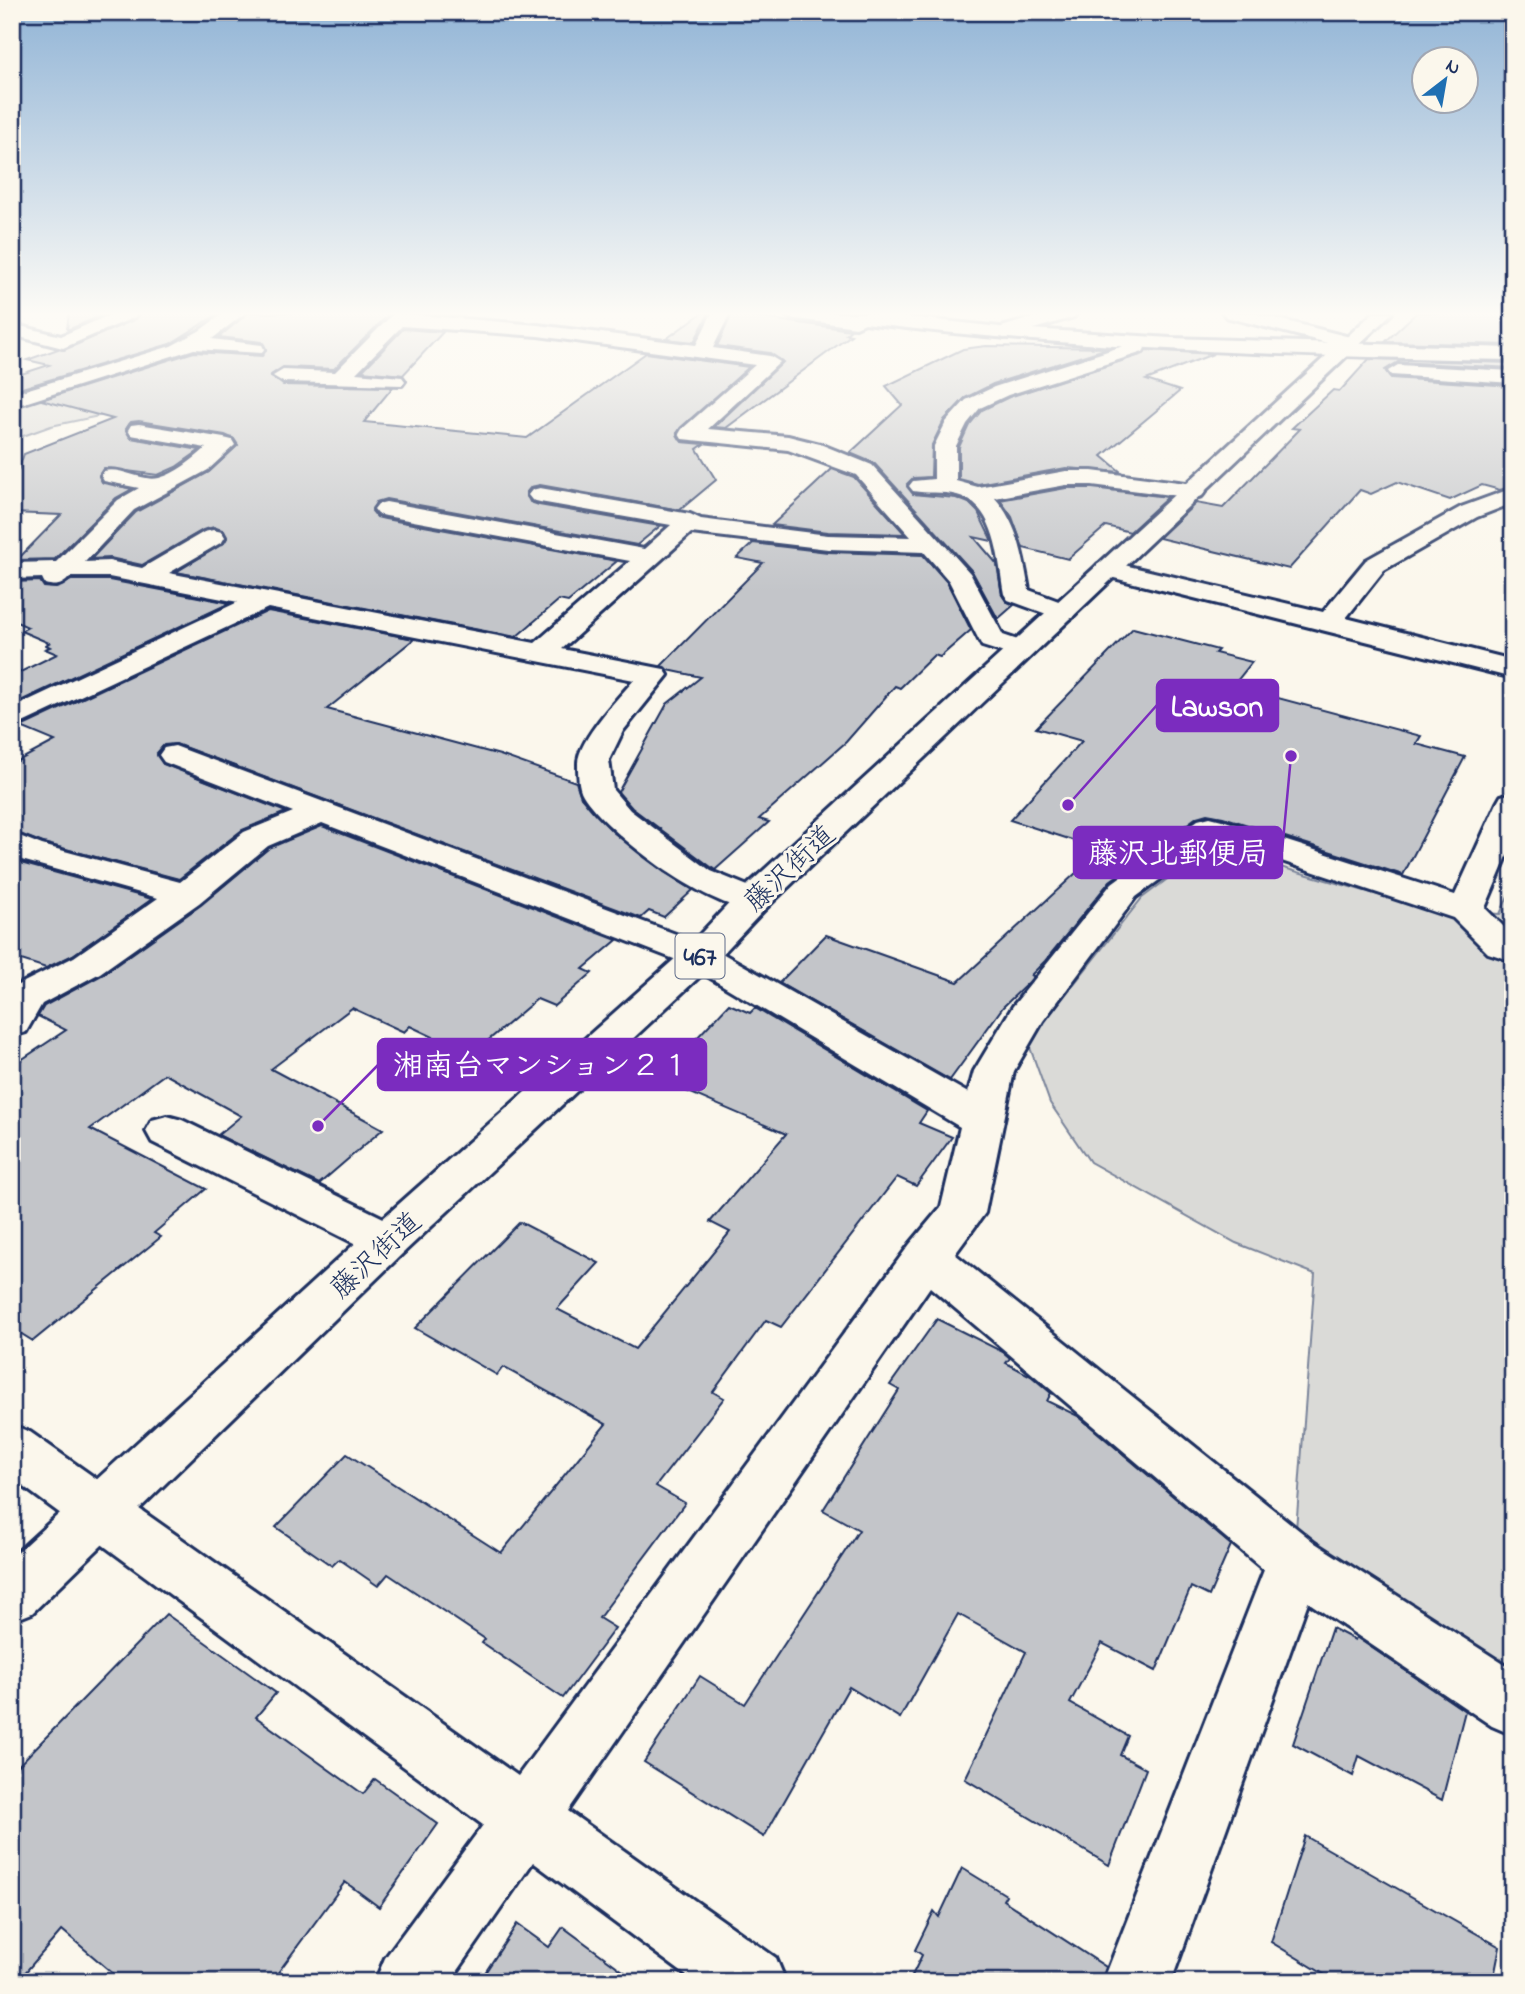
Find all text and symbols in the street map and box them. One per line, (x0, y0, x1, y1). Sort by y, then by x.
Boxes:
north arrow (1410, 46, 1480, 116)
text: N (1440, 53, 1465, 83)
callout: Lawson (1157, 680, 1278, 731)
text: Lawson (1171, 687, 1264, 731)
street label: 藤沢街道 (736, 816, 846, 923)
callout: 藤沢北郵便局 (1074, 827, 1282, 878)
text: 藤沢北郵便局 (1088, 834, 1268, 878)
road number: 467 (676, 934, 724, 979)
callout: 湘南台マンション２１ (378, 1039, 706, 1090)
text: 湘南台マンション２１ (393, 1046, 691, 1090)
street label: 藤沢街道 (322, 1203, 432, 1310)

